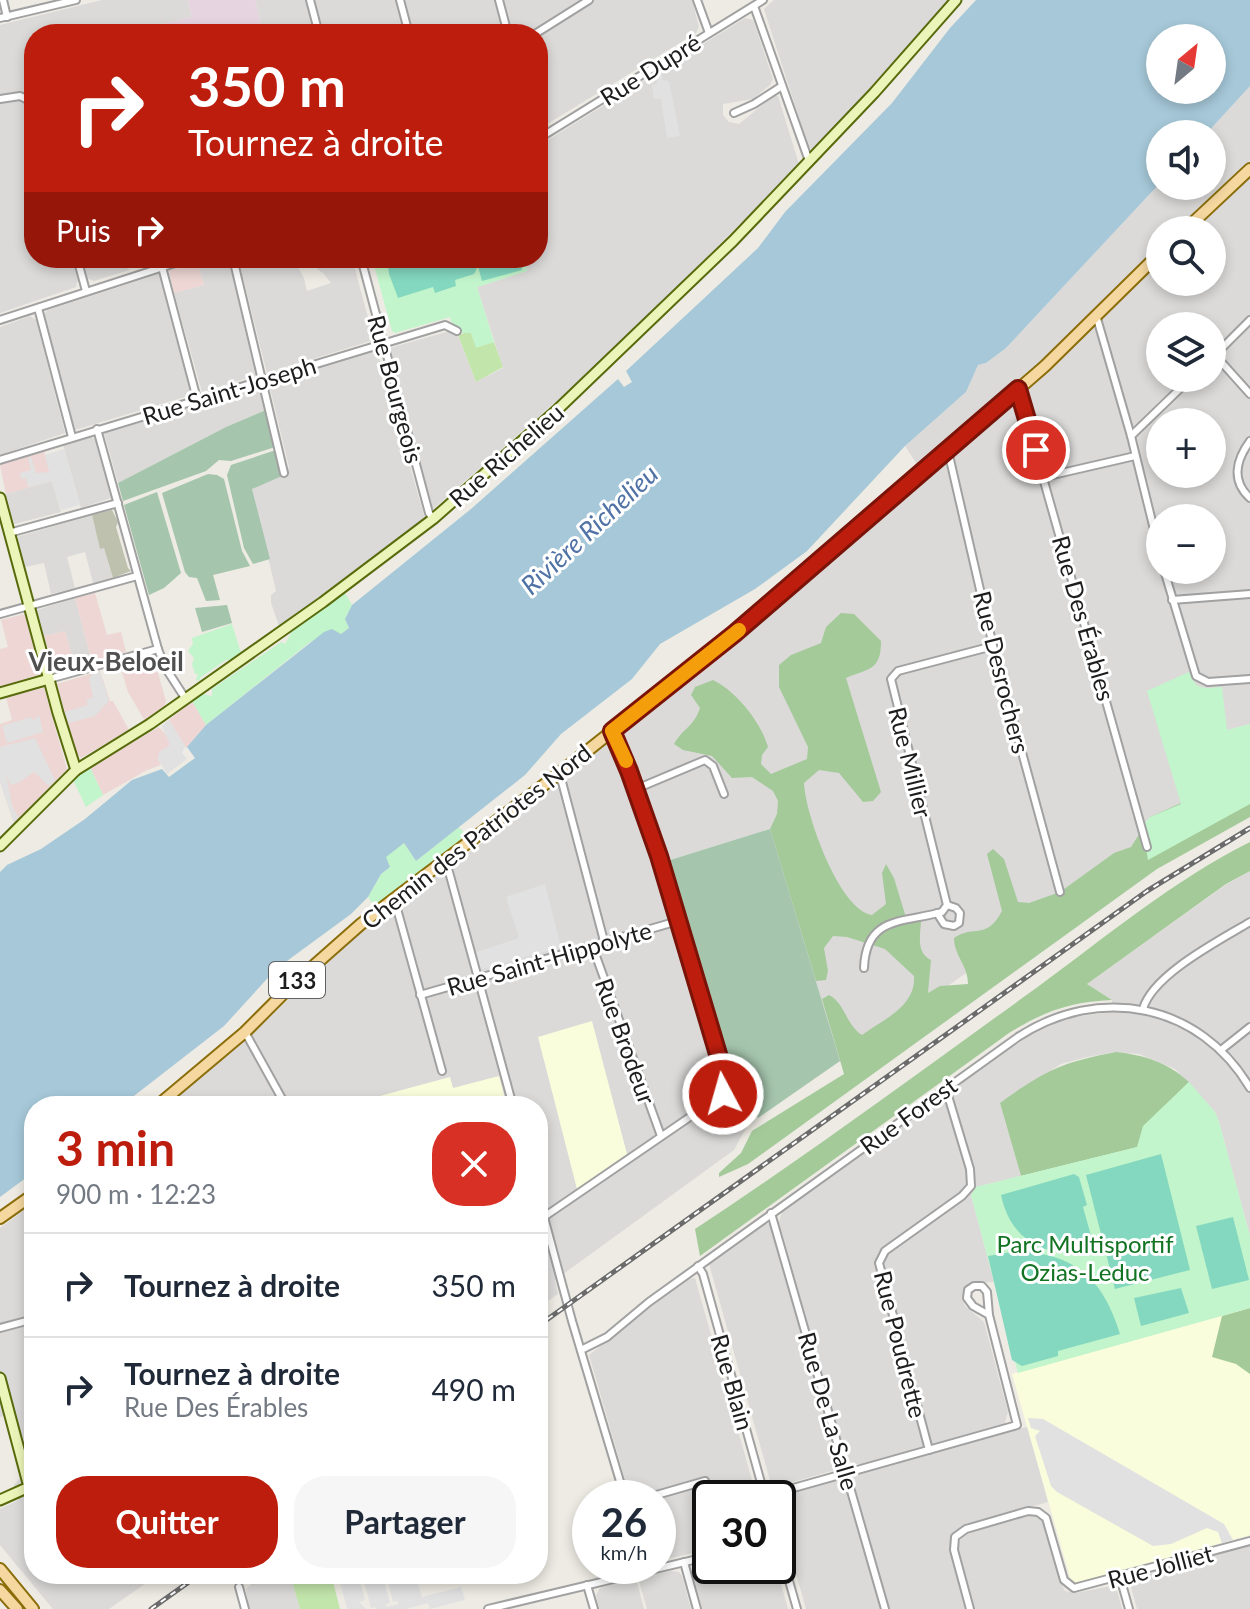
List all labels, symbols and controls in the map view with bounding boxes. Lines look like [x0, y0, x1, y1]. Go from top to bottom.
north arrow [1146, 24, 1226, 104]
map controls [1146, 24, 1226, 584]
street label: Rue Dupré [595, 27, 705, 111]
text: 350 m [188, 52, 346, 119]
icon: right [56, 56, 160, 160]
text: Tournez à droite [188, 120, 444, 164]
button: sound [1146, 120, 1226, 200]
icon: right [127, 208, 171, 252]
text: Puis [56, 212, 111, 248]
button: search [1146, 216, 1226, 296]
street label: Rue Bourgeois [362, 312, 430, 466]
button: layers [1146, 312, 1226, 392]
street label: Rue Saint-Joseph [139, 350, 319, 430]
street label: Rue Richelieu [443, 397, 569, 513]
button: + [1146, 408, 1226, 488]
pin [1002, 416, 1070, 484]
icon: arrive [1014, 428, 1058, 472]
water label: Rivière Richelieu [514, 457, 664, 601]
button: − [1146, 504, 1226, 584]
street label: Rue Des Érables [1047, 532, 1121, 704]
street label: Rue Desrochers [968, 588, 1036, 756]
district label: Vieux-Beloeil [27, 645, 184, 677]
street label: Rue Millier [883, 704, 939, 821]
street label: Chemin des Patriotes Nord [356, 737, 596, 935]
street label: Rue Saint-Hippolyte [443, 915, 655, 1001]
road number: 133 [269, 962, 325, 998]
street label: Rue Brodeur [590, 974, 662, 1108]
position arrow [681, 1052, 765, 1136]
street label: Rue Forest [854, 1070, 962, 1160]
text: 3 min [56, 1119, 175, 1176]
button: close [432, 1122, 516, 1206]
text: 900 m · 12:23 [56, 1178, 216, 1210]
park label: Parc Multisportif Ozias-Leduc [996, 1229, 1174, 1286]
icon: right [56, 1263, 100, 1307]
text: Tournez à droite [124, 1267, 340, 1303]
text: 350 m [431, 1267, 516, 1303]
street label: Rue Poudrette [869, 1267, 933, 1421]
street label: Rue De La Salle [793, 1329, 865, 1493]
street label: Rue Blain [705, 1331, 761, 1433]
text: Tournez à droite [124, 1355, 340, 1391]
icon: right [56, 1367, 100, 1411]
text: 490 m [431, 1371, 516, 1407]
text: Rue Des Érables [124, 1391, 308, 1423]
button: Quitter [56, 1476, 278, 1568]
button: Partager [294, 1476, 516, 1568]
speed limit sign: 30 [692, 1480, 796, 1584]
text: 26 [601, 1498, 647, 1546]
street label: Rue Jolliet [1104, 1538, 1216, 1594]
text: km/h [601, 1540, 647, 1564]

